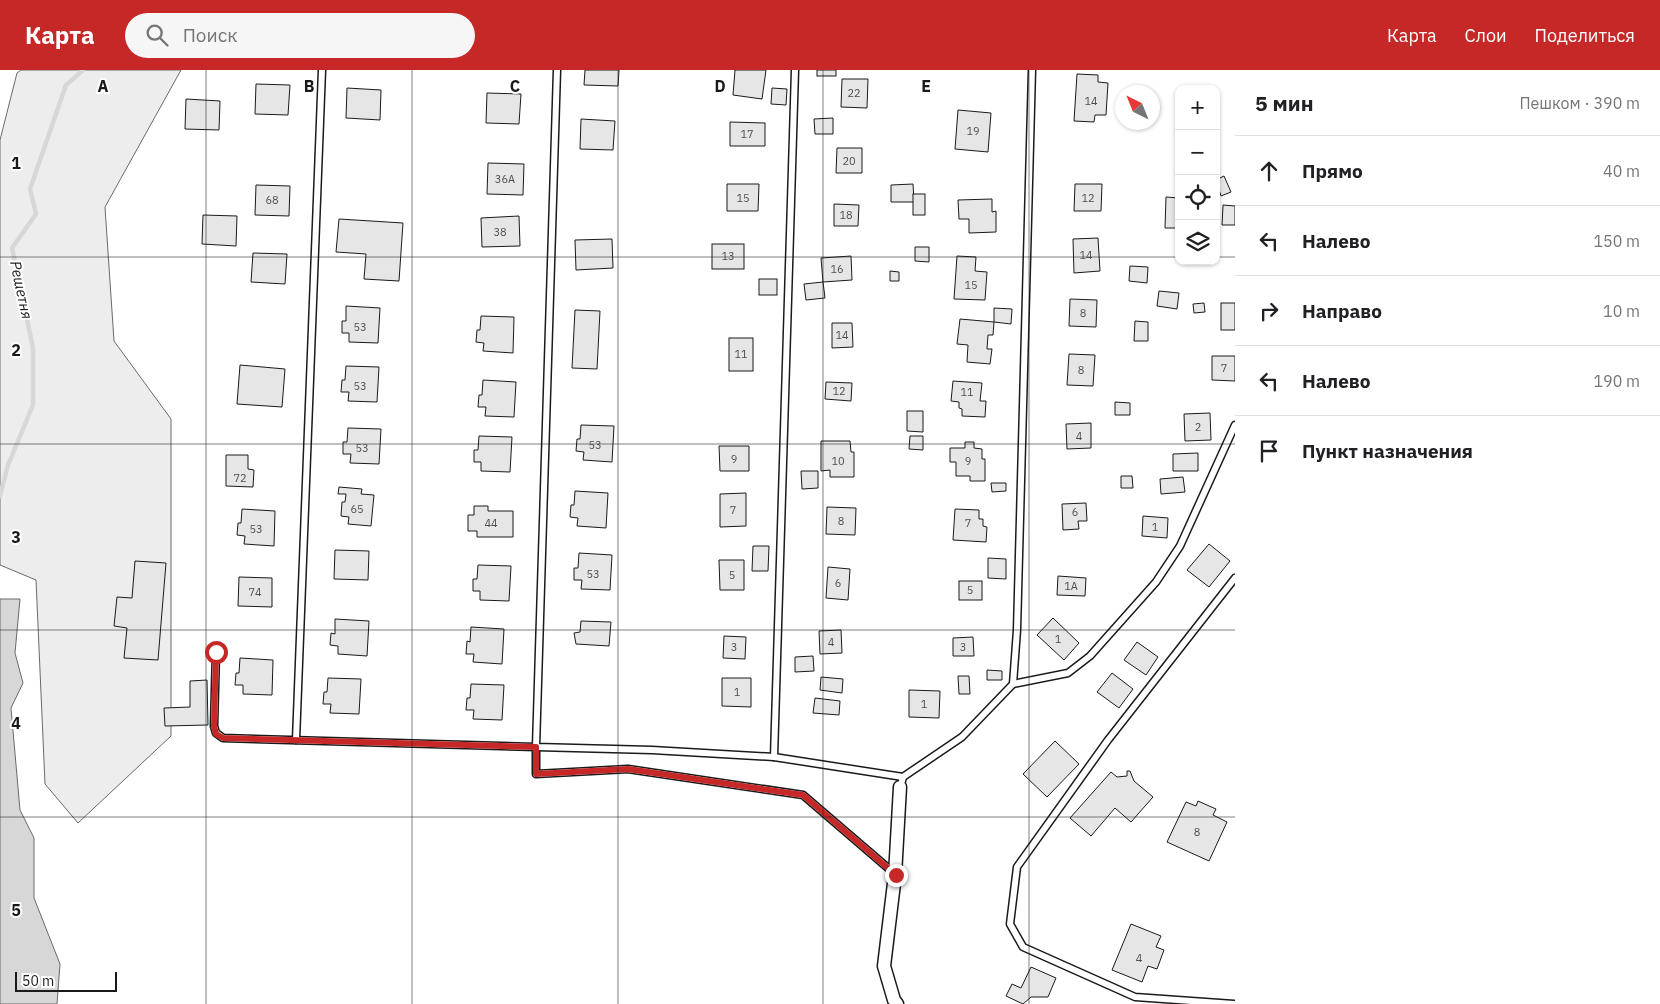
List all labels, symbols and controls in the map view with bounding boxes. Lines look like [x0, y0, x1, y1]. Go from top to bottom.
search box [125, 13, 475, 58]
text: Карта [25, 19, 95, 51]
icon: search [143, 21, 171, 49]
text: Поиск [183, 23, 238, 47]
text: Карта [1387, 24, 1437, 47]
text: Слои [1465, 24, 1507, 47]
text: Поделиться [1535, 24, 1635, 47]
text: A [98, 76, 109, 96]
text: B [304, 76, 315, 96]
text: C [510, 76, 520, 96]
text: D [714, 76, 726, 96]
text: E [921, 76, 931, 96]
north arrow [1115, 85, 1160, 130]
map controls [1175, 85, 1220, 265]
button: + [1175, 85, 1220, 130]
house number: 22 [847, 86, 861, 100]
text: 5 мин [1255, 89, 1314, 117]
text: Пешком · 390 m [1519, 93, 1640, 113]
house number: 14 [1084, 94, 1098, 108]
house number: 19 [966, 124, 980, 138]
house number: 17 [740, 127, 754, 141]
button: − [1175, 130, 1220, 175]
text: 1 [11, 153, 21, 173]
house number: 20 [842, 154, 856, 168]
icon: ahead [1255, 157, 1283, 185]
text: Прямо [1302, 159, 1363, 183]
text: 40 m [1603, 161, 1640, 181]
house number: 36А [495, 172, 515, 186]
button: locate [1175, 175, 1220, 220]
house number: 15 [736, 191, 750, 205]
house number: 12 [1081, 191, 1095, 205]
house number: 68 [265, 193, 279, 207]
house number: 18 [839, 208, 853, 222]
button: layers [1175, 220, 1220, 265]
house number: 38 [493, 225, 507, 239]
icon: left [1255, 227, 1283, 255]
text: Налево [1302, 229, 1371, 253]
text: 150 m [1593, 231, 1640, 251]
house number: 14 [1079, 248, 1093, 262]
house number: 13 [721, 249, 735, 263]
water label: Решетня [6, 259, 37, 321]
house number: 16 [830, 262, 844, 276]
house number: 15 [964, 278, 978, 292]
icon: right [1255, 297, 1283, 325]
text: Направо [1302, 299, 1382, 323]
text: 10 m [1603, 301, 1640, 321]
house number: 8 [1080, 306, 1086, 320]
house number: 53 [353, 320, 367, 334]
house number: 14 [835, 328, 849, 342]
text: 2 [11, 340, 21, 360]
house number: 11 [734, 347, 748, 361]
house number: 7 [1221, 361, 1227, 375]
house number: 8 [1078, 363, 1084, 377]
icon: left [1255, 367, 1283, 395]
text: Налево [1302, 369, 1371, 393]
text: 190 m [1593, 371, 1640, 391]
house number: 53 [353, 379, 367, 393]
house number: 12 [832, 384, 846, 398]
house number: 11 [960, 385, 974, 399]
house number: 2 [1195, 420, 1201, 434]
house number: 4 [1076, 429, 1083, 443]
icon: arrive [1255, 437, 1283, 465]
house number: 53 [588, 438, 602, 452]
text: Пункт назначения [1302, 439, 1473, 463]
house number: 53 [355, 441, 369, 455]
house number: 9 [731, 452, 737, 466]
house number: 10 [831, 454, 845, 468]
house number: 9 [965, 454, 971, 468]
house number: 72 [233, 471, 247, 485]
house number: 65 [350, 502, 364, 516]
house number: 7 [730, 503, 736, 517]
house number: 6 [1072, 505, 1078, 519]
house number: 8 [838, 514, 844, 528]
house number: 44 [484, 516, 498, 530]
house number: 7 [965, 516, 971, 530]
house number: 1 [1152, 520, 1159, 534]
house number: 53 [249, 522, 263, 536]
text: 3 [11, 527, 21, 547]
house number: 53 [586, 567, 600, 581]
house number: 5 [729, 568, 735, 582]
house number: 6 [835, 576, 841, 590]
house number: 1А [1064, 579, 1078, 593]
house number: 5 [967, 583, 973, 597]
house number: 74 [248, 585, 262, 599]
house number: 1 [1055, 632, 1062, 646]
house number: 4 [828, 635, 835, 649]
house number: 3 [731, 640, 737, 654]
house number: 3 [960, 640, 966, 654]
route start [205, 641, 228, 664]
house number: 1 [734, 685, 741, 699]
house number: 1 [921, 697, 928, 711]
text: 4 [11, 713, 21, 733]
house number: 8 [1194, 825, 1200, 839]
route end [885, 864, 908, 887]
text: 5 [11, 900, 21, 920]
house number: 4 [1136, 951, 1143, 965]
scale bar [15, 969, 118, 992]
text: 50 m [22, 972, 54, 990]

